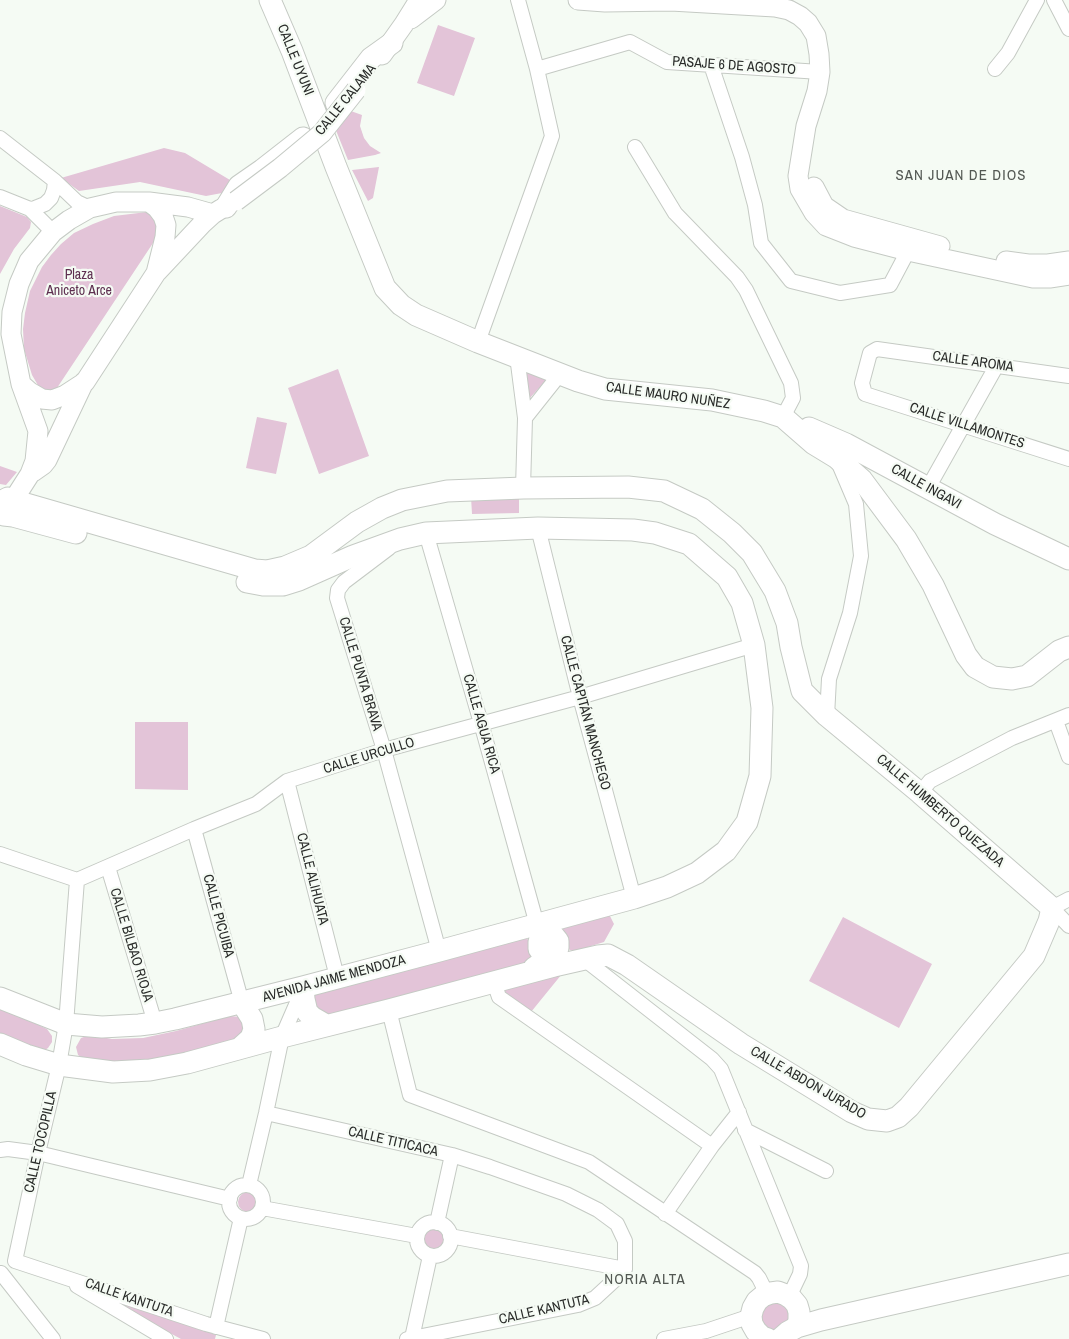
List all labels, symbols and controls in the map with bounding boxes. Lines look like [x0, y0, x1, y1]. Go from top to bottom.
street label: CALLE UYUNI [273, 22, 317, 98]
street label: PASAJE 6 DE AGOSTO [672, 53, 796, 79]
street label: CALLE CALAMA [312, 61, 380, 139]
district label: SAN JUAN DE DIOS [894, 167, 1028, 185]
park label: Plaza Aniceto Arce [46, 267, 112, 300]
street label: CALLE AROMA [931, 348, 1015, 376]
street label: CALLE MAURO NUÑEZ [605, 379, 731, 413]
street label: CALLE VILLAMONTES [907, 399, 1027, 453]
street label: CALLE INGAVI [888, 461, 964, 513]
street label: CALLE PUNTA BRAVA [335, 615, 385, 733]
street label: CALLE CAPITÁN MANCHEGO [556, 634, 614, 792]
street label: CALLE AGUA RICA [459, 672, 503, 776]
street label: CALLE URCULLO [321, 734, 417, 778]
street label: CALLE HUMBERTO QUEZADA [873, 751, 1007, 871]
street label: CALLE ALIHUATA [292, 831, 332, 927]
street label: CALLE PICUIBA [199, 873, 237, 959]
street label: CALLE BILBAO RIOJA [106, 886, 156, 1004]
street label: AVENIDA JAIME MENDOZA [261, 952, 407, 1006]
street label: CALLE ABDON JURADO [747, 1043, 869, 1123]
street label: CALLE TOCOPILLA [21, 1090, 61, 1194]
street label: CALLE TITICACA [346, 1123, 440, 1161]
district label: NORIA ALTA [603, 1271, 687, 1289]
street label: CALLE KANTUTA [83, 1275, 175, 1321]
street label: CALLE KANTUTA [497, 1291, 591, 1329]

